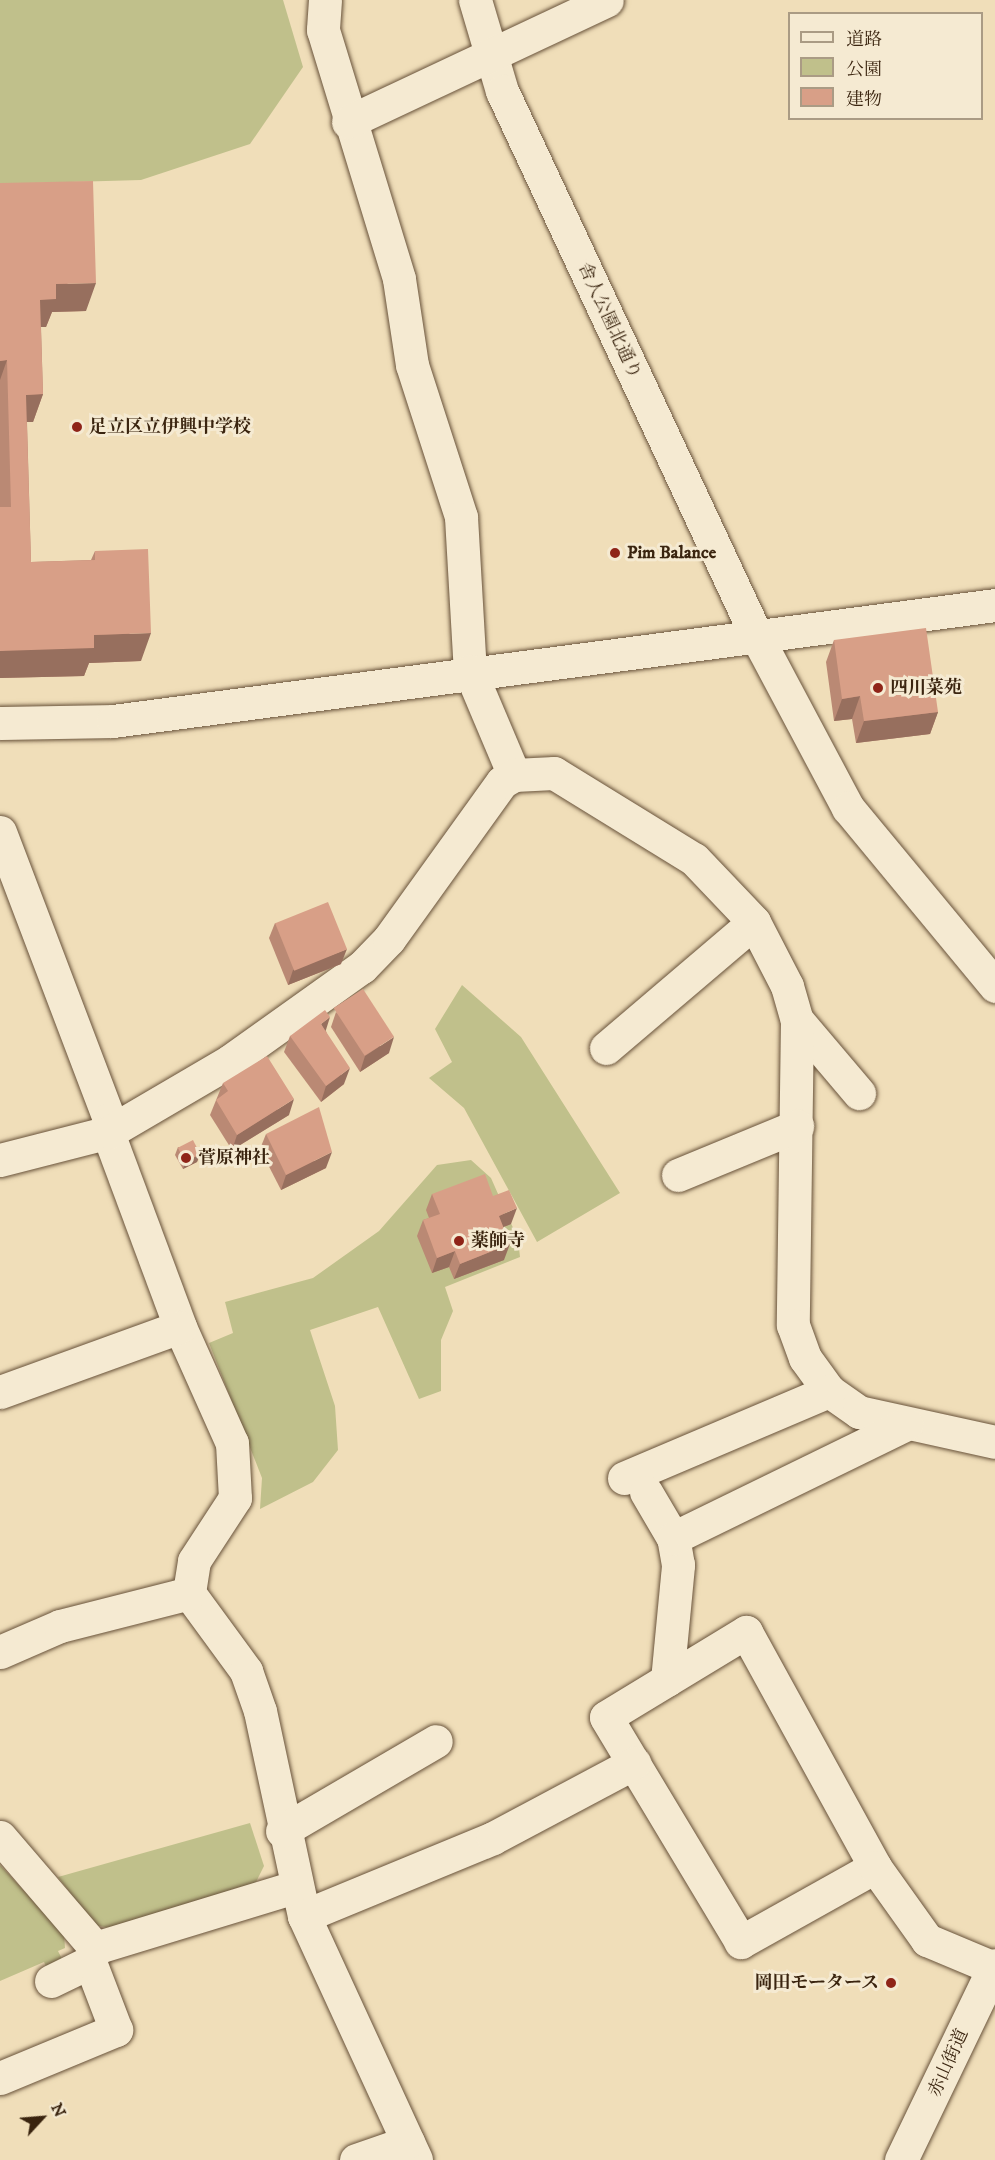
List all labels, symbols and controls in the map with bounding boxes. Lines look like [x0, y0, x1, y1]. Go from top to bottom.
legend [788, 12, 983, 120]
text: 道路 [846, 29, 882, 51]
text: 公園 [846, 59, 882, 81]
text: 建物 [846, 89, 882, 111]
street label: 舎人公園北通り [573, 259, 645, 383]
place label: 足立区立伊興中学校 [89, 416, 251, 438]
marker: 足立区立伊興中学校 [70, 420, 84, 434]
place label: Pim Balance [627, 542, 716, 564]
marker: Pim Balance [608, 546, 622, 560]
place label: 四川菜苑 [890, 677, 962, 699]
marker: 四川菜苑 [871, 681, 885, 695]
place label: 菅原神社 [198, 1147, 270, 1169]
marker: 菅原神社 [179, 1151, 193, 1165]
place label: 薬師寺 [471, 1230, 525, 1252]
marker: 薬師寺 [452, 1234, 466, 1248]
place label: 岡田モータース [754, 1972, 879, 1994]
marker: 岡田モータース [884, 1976, 898, 1990]
street label: 赤山街道 [924, 2026, 974, 2100]
north arrow [12, 2088, 72, 2148]
text: N [46, 2100, 70, 2120]

